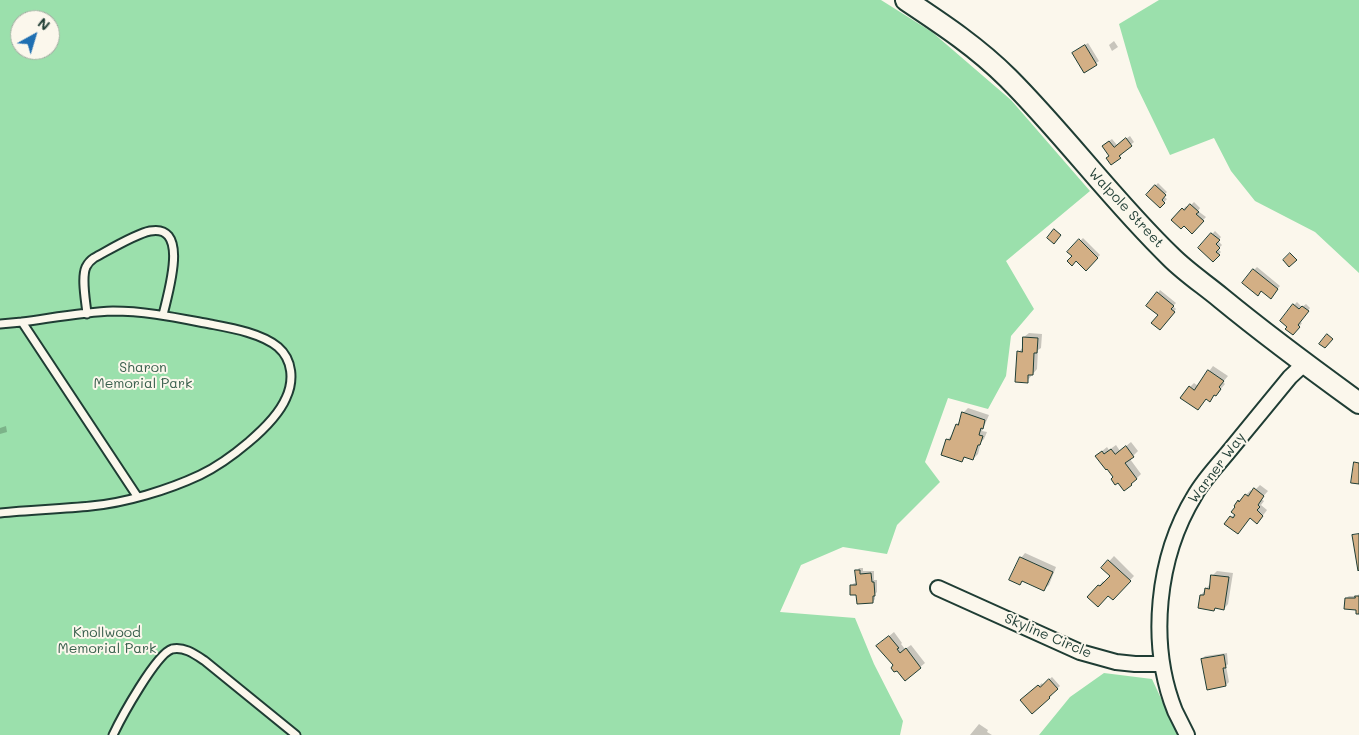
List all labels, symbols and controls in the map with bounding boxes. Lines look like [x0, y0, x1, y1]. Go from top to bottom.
north arrow [10, 10, 60, 60]
text: N [34, 13, 54, 34]
street label: Walpole Street [1085, 165, 1167, 251]
park label: Sharon Memorial Park [93, 360, 193, 392]
street label: Warner Way [1185, 429, 1249, 507]
street label: Skyline Circle [1002, 610, 1094, 662]
park label: Knollwood Memorial Park [57, 625, 157, 658]

